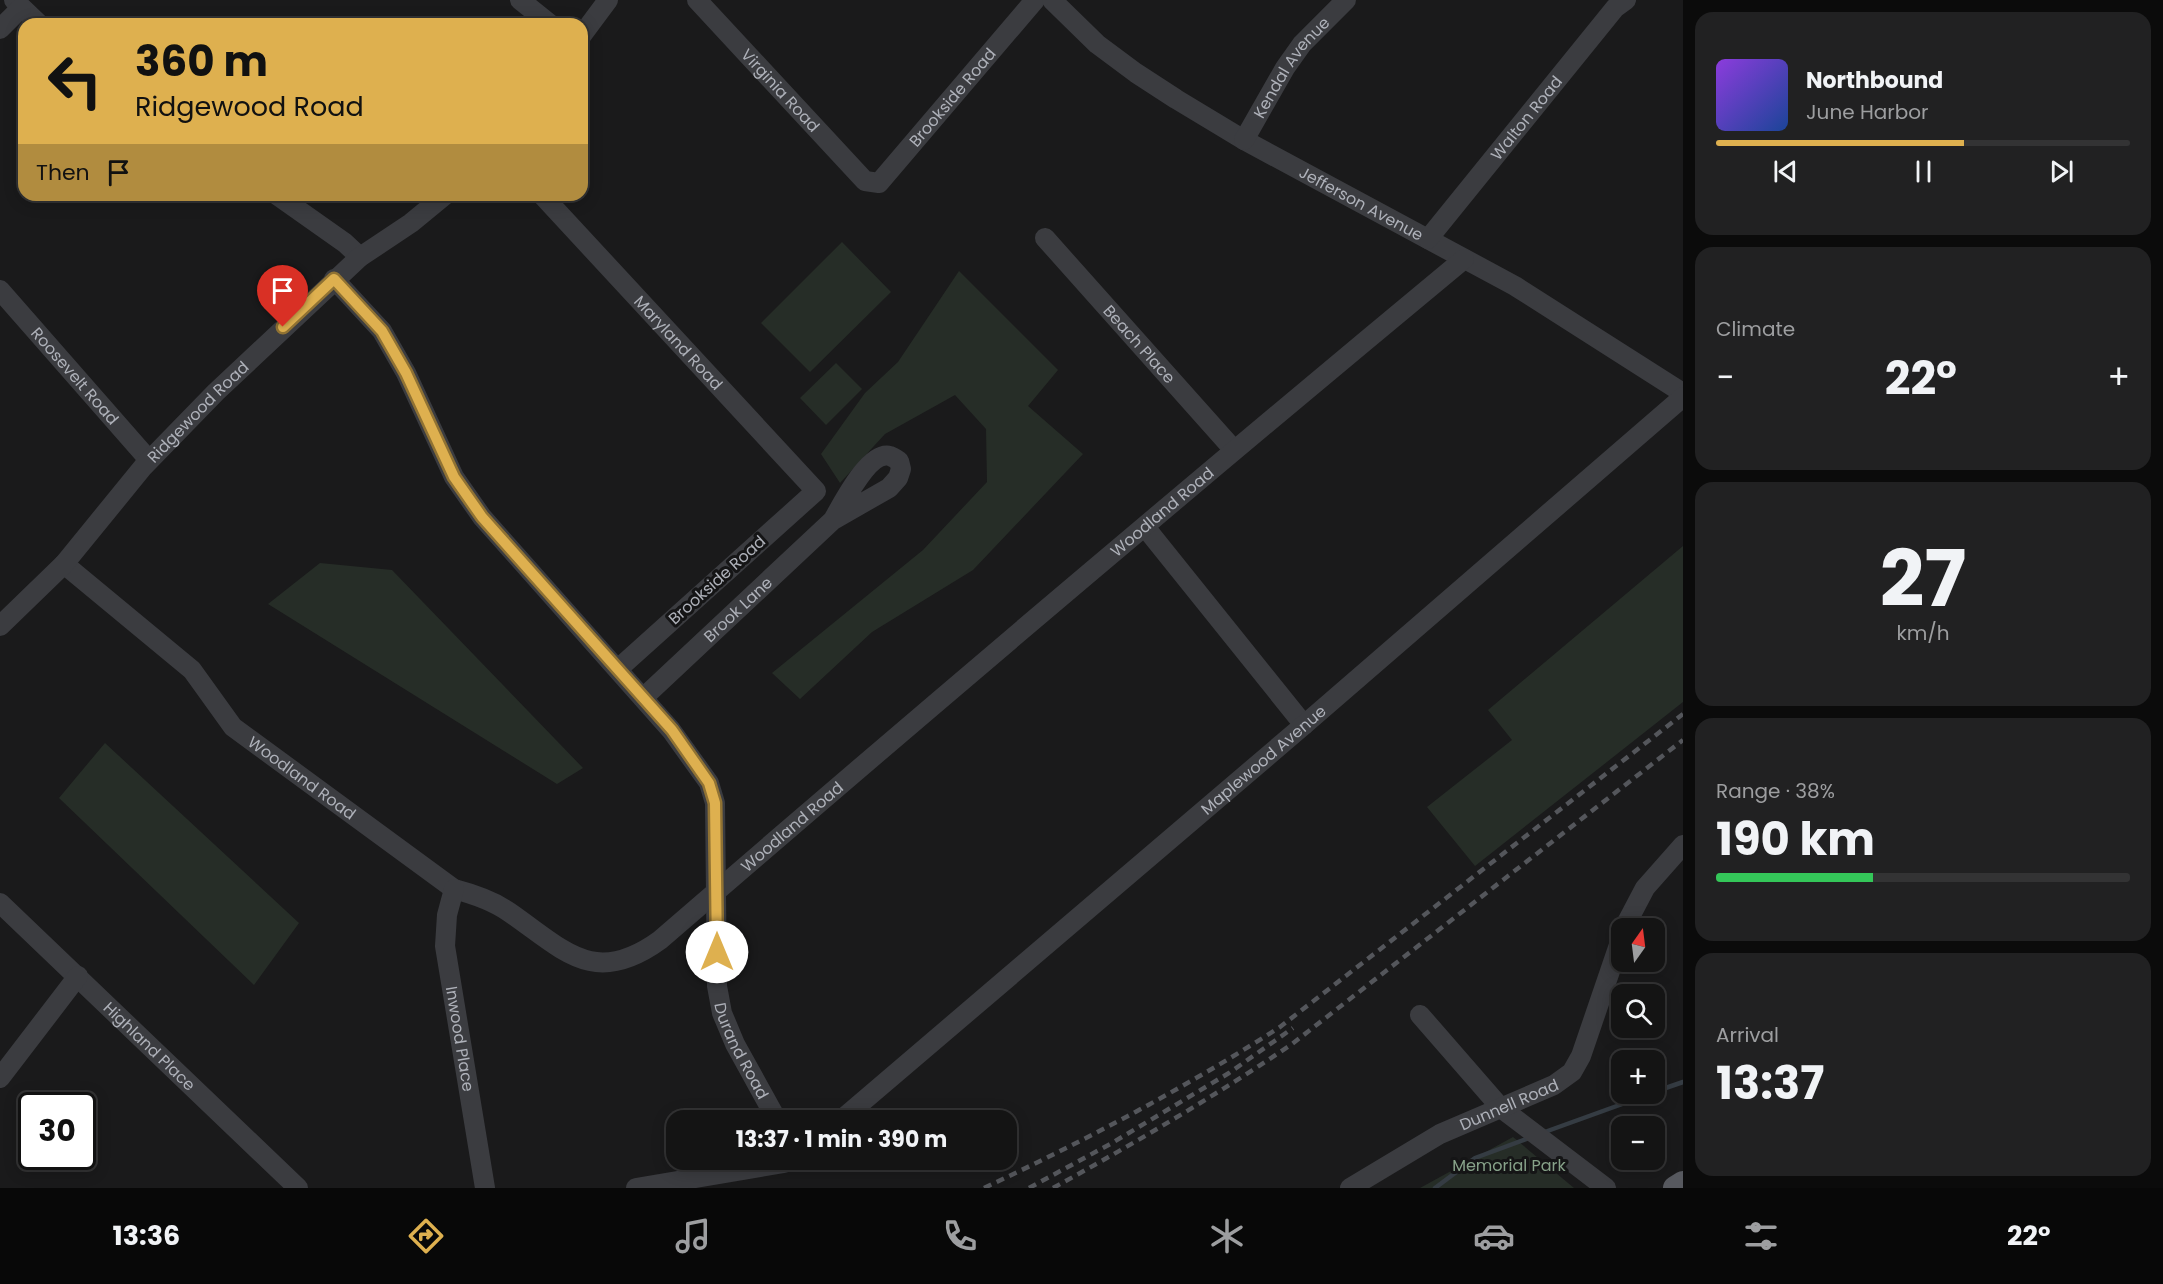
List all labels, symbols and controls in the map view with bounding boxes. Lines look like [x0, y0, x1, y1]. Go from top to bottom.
street label: Kendal Avenue [1247, 11, 1335, 122]
text: 360 m [135, 32, 268, 91]
icon: left [36, 42, 114, 120]
street label: Virginia Road [736, 43, 825, 137]
street label: Brookside Road [903, 43, 1001, 152]
text: Northbound [1806, 65, 1943, 96]
street label: Walton Road [1485, 71, 1567, 165]
text: Ridgewood Road [135, 88, 364, 125]
text: June Harbor [1806, 98, 1929, 126]
icon: previous [1769, 155, 1802, 188]
icon: pause [1907, 155, 1940, 188]
icon: next [2045, 155, 2078, 188]
icon: arrive [102, 156, 135, 189]
text: Then [36, 157, 90, 188]
street label: Jefferson Avenue [1295, 160, 1428, 246]
pin [257, 265, 308, 327]
icon: arrive [266, 274, 299, 307]
street label: Maryland Road [629, 290, 728, 395]
street label: Beach Place [1098, 300, 1181, 388]
text: Climate [1716, 315, 1795, 343]
street label: Roosevelt Road [26, 322, 124, 430]
text: 22° [1885, 347, 1957, 410]
text: − [1716, 354, 1734, 401]
text: + [2107, 354, 2130, 401]
street label: Ridgewood Road [142, 356, 254, 468]
street label: Woodland Road [1105, 461, 1219, 562]
text: 27 [1880, 524, 1966, 633]
street label: Brookside Road [663, 530, 771, 630]
street label: Brook Lane [698, 571, 777, 647]
text: km/h [1896, 619, 1950, 647]
street label: Maplewood Avenue [1196, 700, 1331, 820]
street label: Woodland Road [243, 730, 361, 825]
street label: Woodland Road [735, 776, 848, 877]
text: Range · 38% [1716, 777, 1835, 805]
text: 190 km [1716, 808, 1875, 871]
north arrow [1611, 918, 1665, 972]
map controls [1611, 918, 1665, 1170]
position arrow [685, 920, 749, 984]
street label: Inwood Place [440, 984, 480, 1093]
button: search [1611, 984, 1665, 1038]
street label: Highland Place [98, 996, 201, 1096]
street label: Durand Road [709, 1001, 775, 1103]
text: Arrival [1716, 1021, 1779, 1049]
button: + [1611, 1050, 1665, 1104]
text: 13:37 [1716, 1052, 1824, 1115]
street label: Dunnell Road [1456, 1073, 1562, 1136]
speed limit sign: 30 [18, 1092, 96, 1170]
button: − [1611, 1116, 1665, 1170]
text: 13:37 · 1 min · 390 m [736, 1124, 947, 1155]
park label: Memorial Park [1452, 1154, 1567, 1177]
icon: directions [405, 1215, 447, 1257]
icon: music [672, 1215, 714, 1257]
icon: phone [939, 1215, 981, 1257]
icon: climate [1206, 1215, 1248, 1257]
icon: car [1473, 1215, 1515, 1257]
icon: filters [1740, 1215, 1782, 1257]
text: 13:36 [112, 1217, 180, 1254]
text: 22° [2007, 1217, 2050, 1254]

